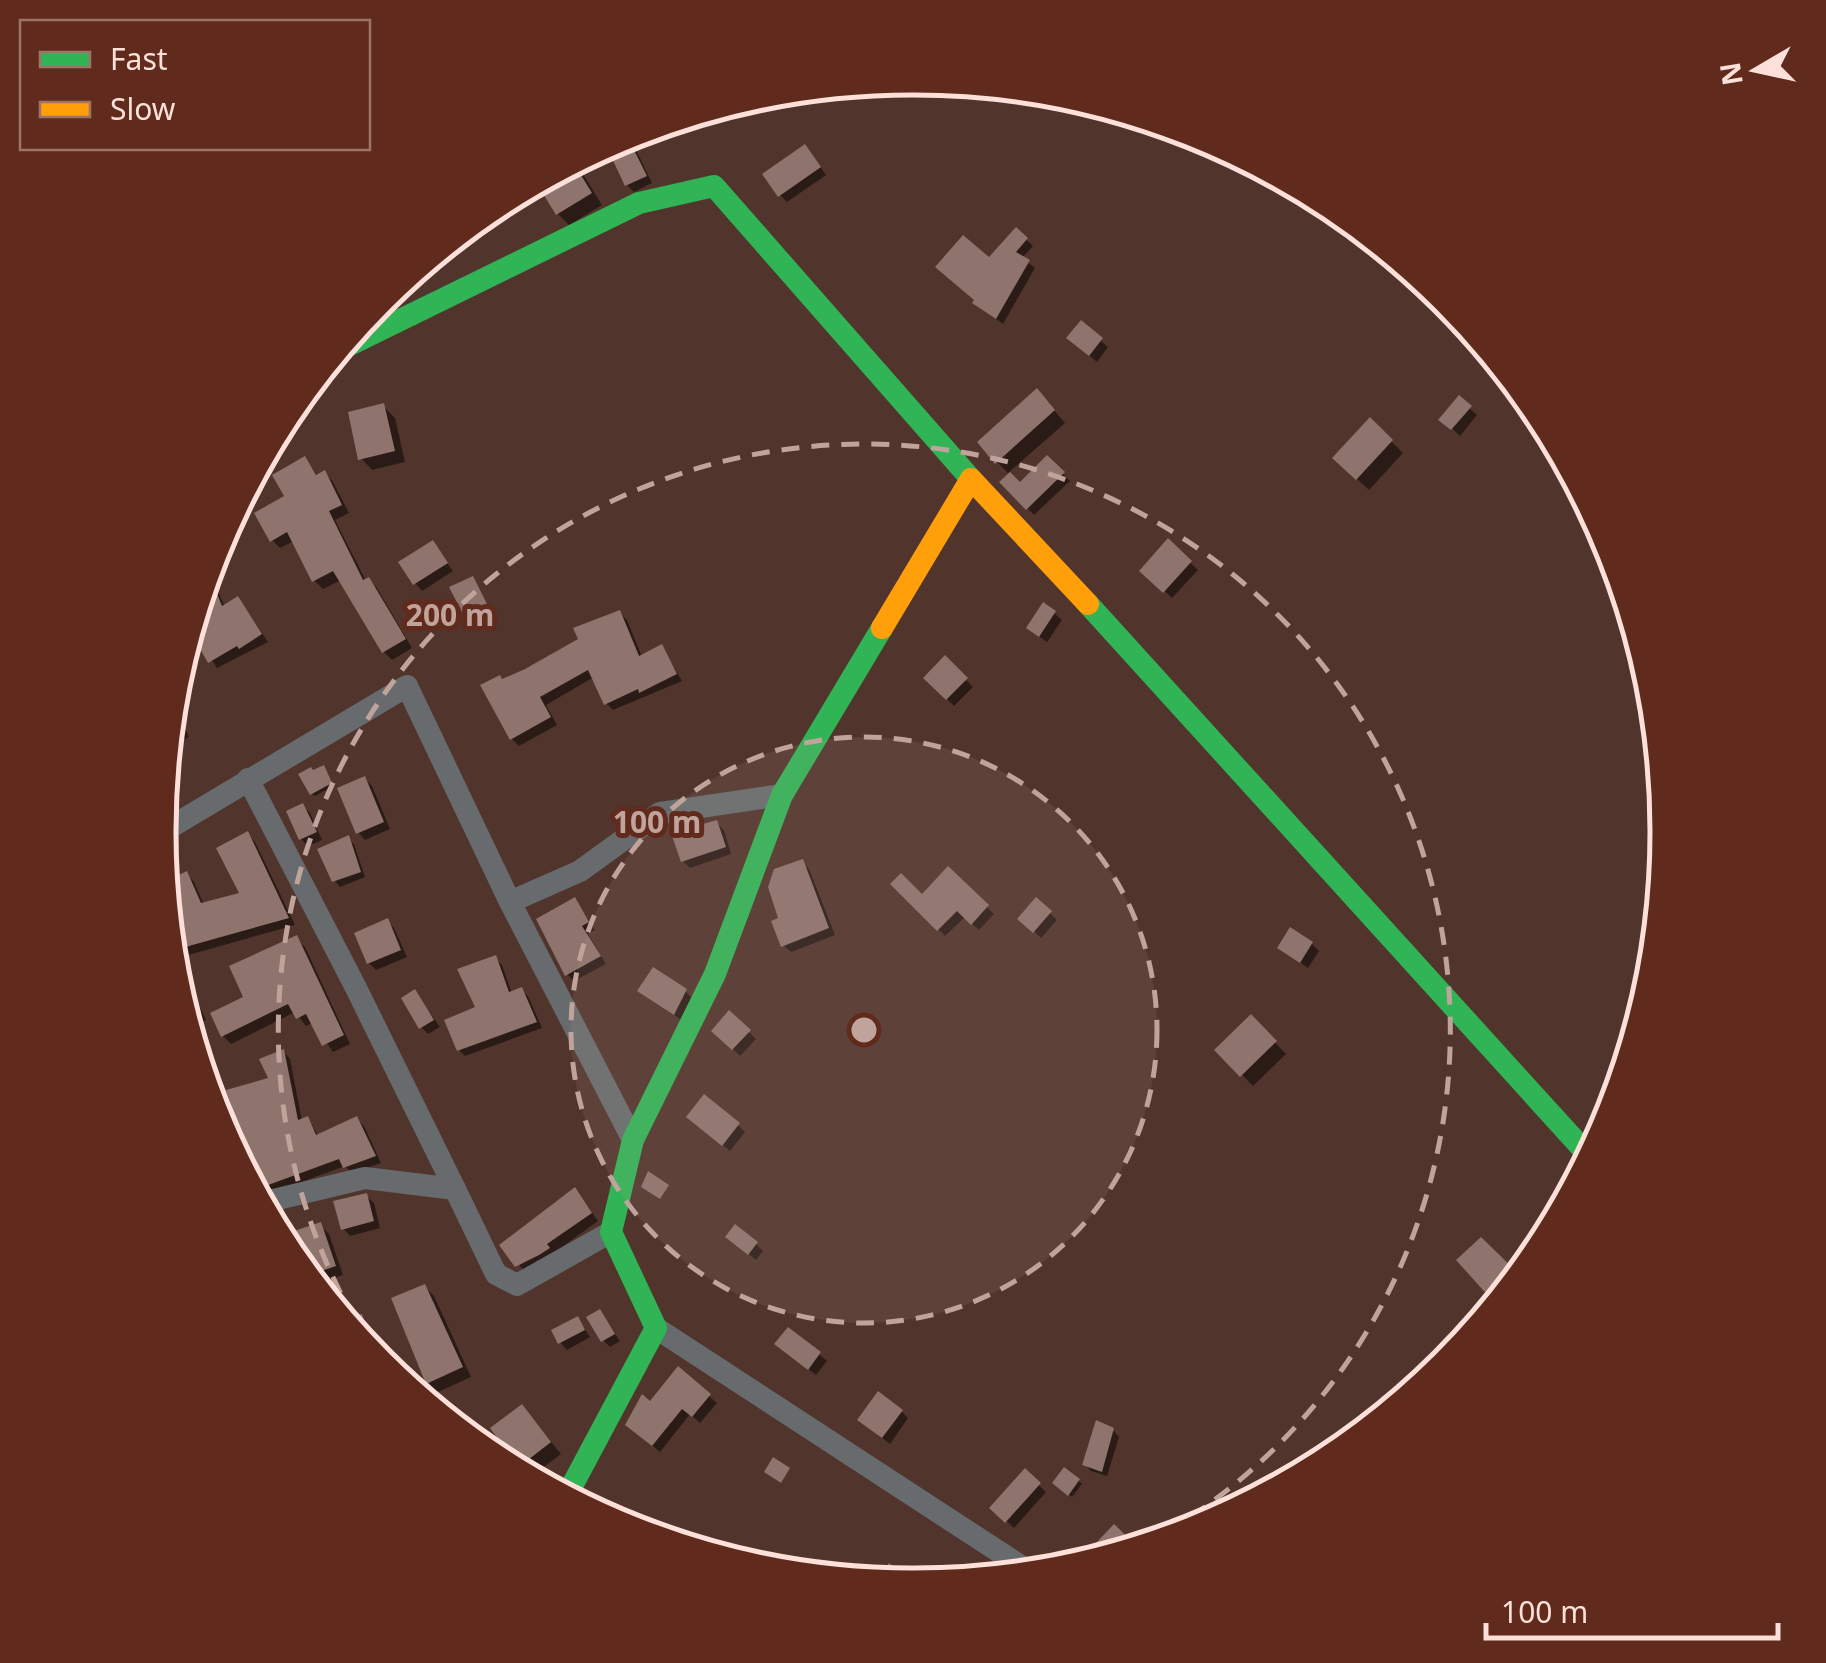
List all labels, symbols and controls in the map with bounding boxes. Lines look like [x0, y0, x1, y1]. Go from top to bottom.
legend [20, 20, 370, 150]
north arrow [1706, 20, 1806, 120]
text: Fast [110, 38, 168, 79]
text: N [1710, 60, 1751, 88]
text: Slow [110, 88, 176, 129]
text: 200 m [406, 594, 494, 635]
text: 100 m [613, 801, 701, 842]
centre of rings [846, 1012, 882, 1048]
scale bar [1486, 1578, 1778, 1640]
text: 100 m [1501, 1591, 1588, 1632]

